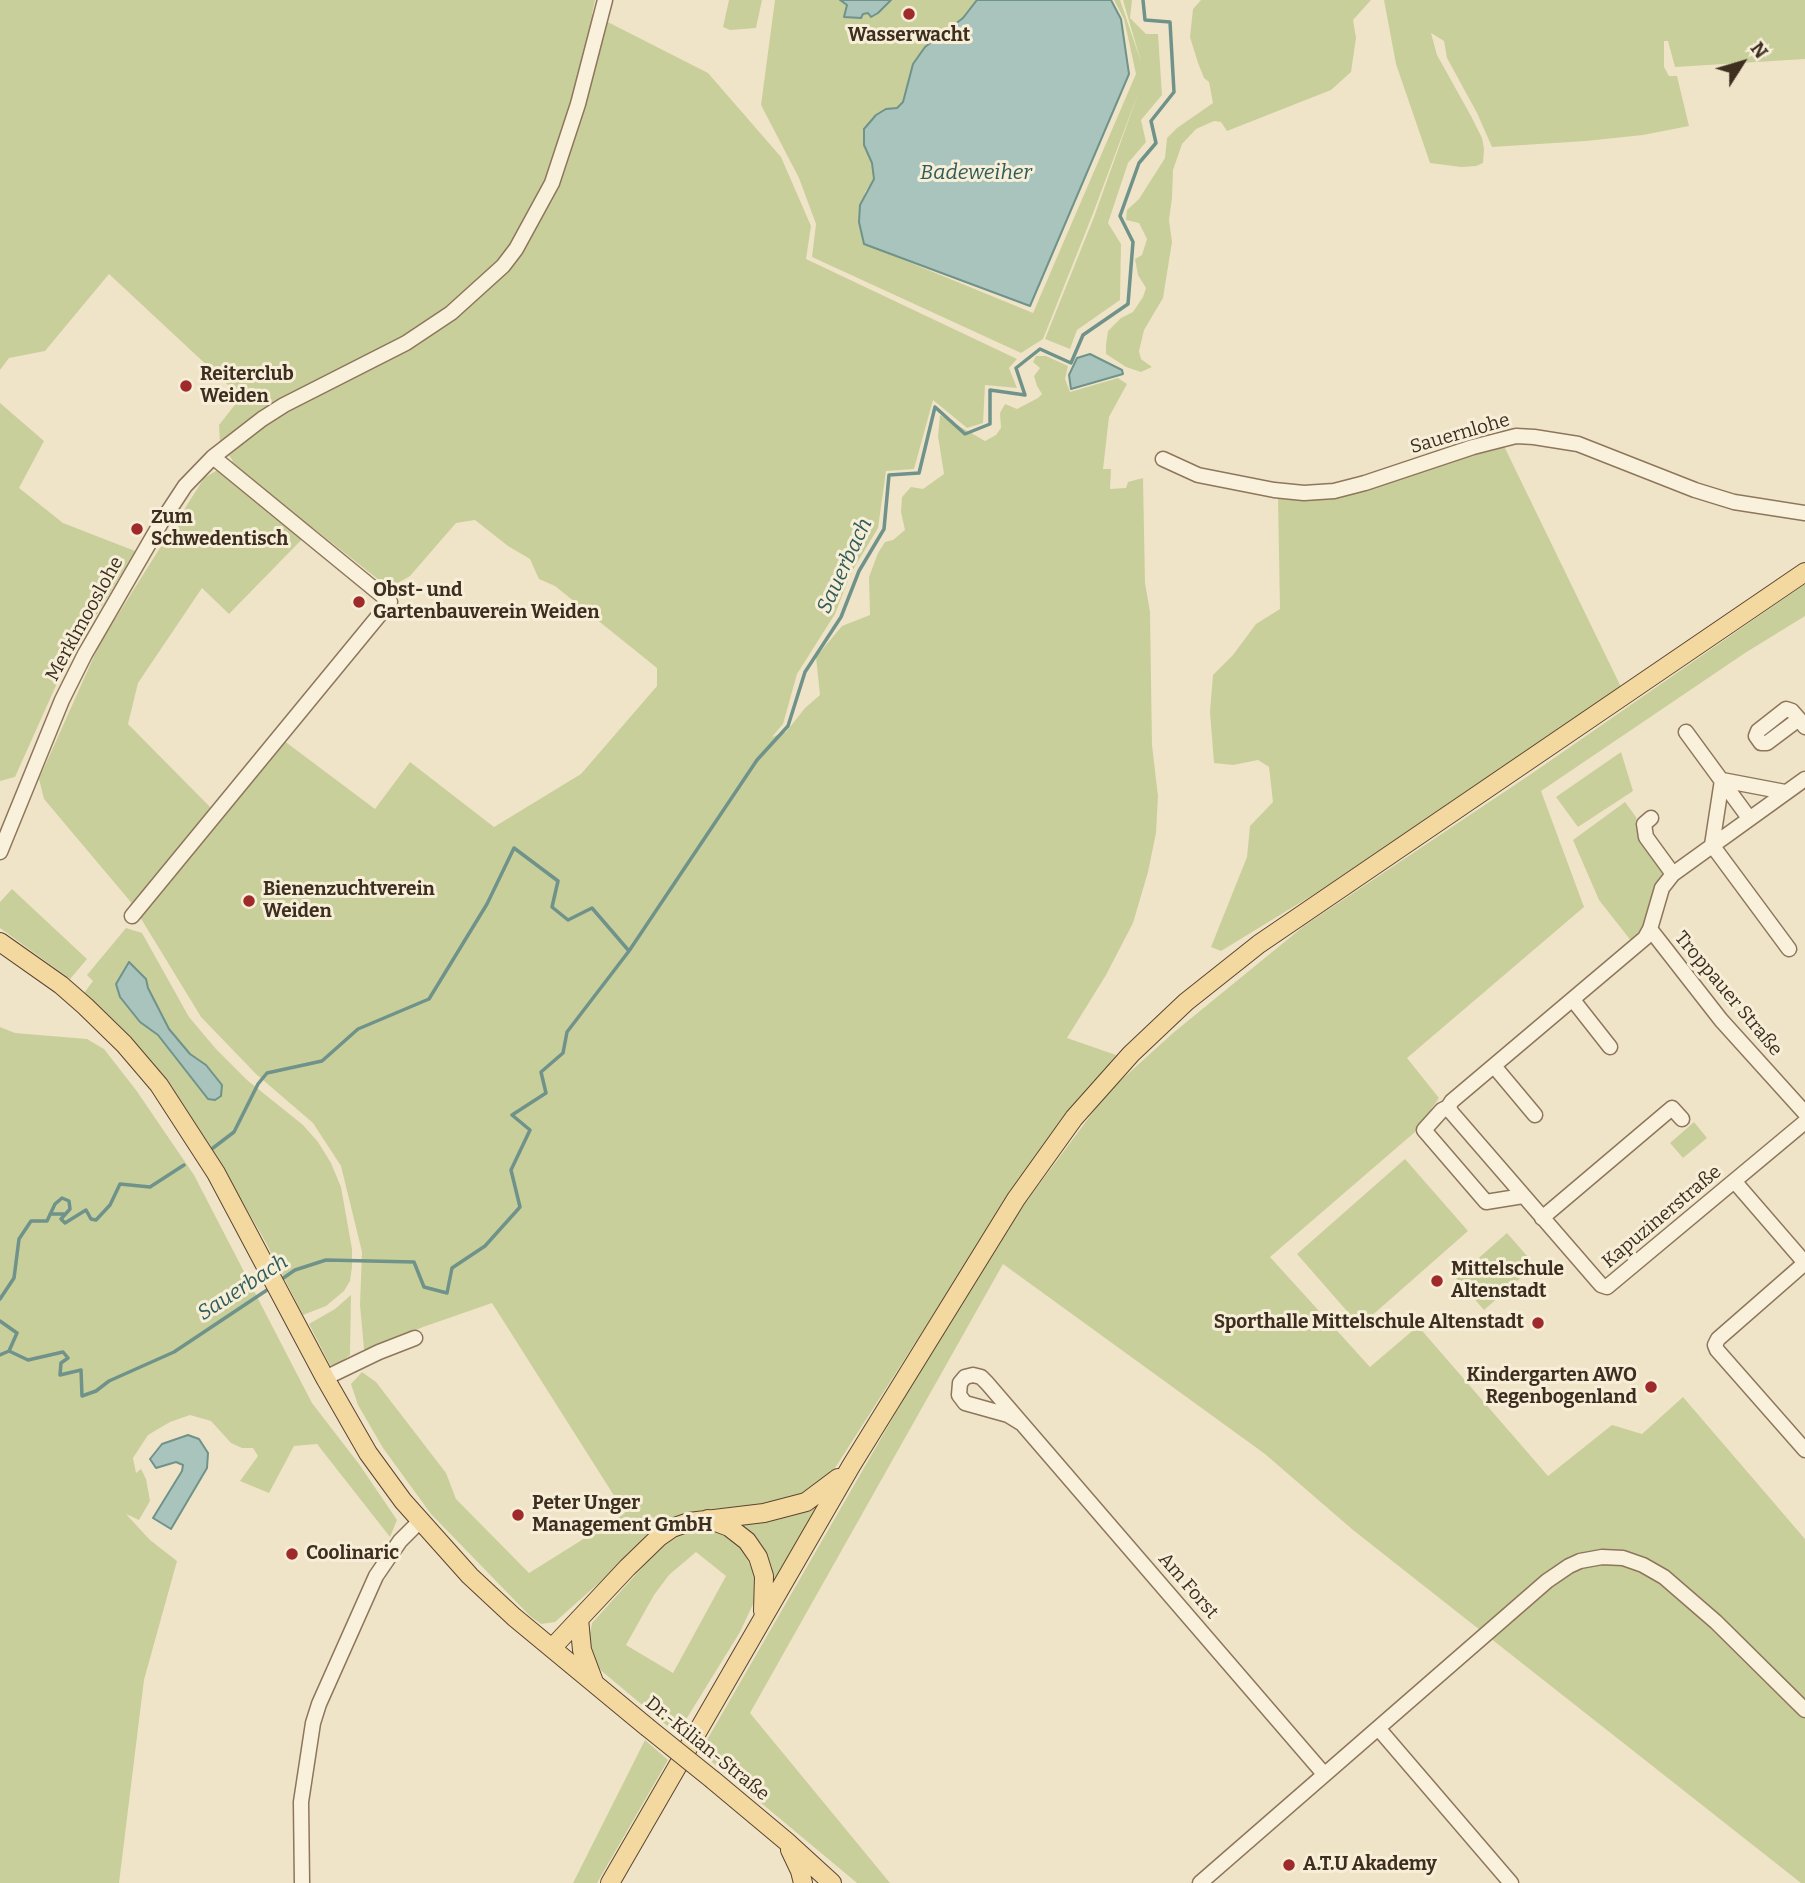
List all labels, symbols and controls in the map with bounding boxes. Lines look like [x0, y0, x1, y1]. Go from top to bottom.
marker: Wasserwacht [901, 6, 917, 22]
place label: Wasserwacht [848, 25, 970, 47]
north arrow [1707, 28, 1777, 98]
text: N [1746, 37, 1773, 63]
water label: Badeweiher [920, 160, 1032, 186]
place label: Reiterclub Weiden [200, 364, 294, 408]
marker: Reiterclub Weiden [178, 378, 194, 394]
street label: Sauernlohe [1408, 409, 1512, 459]
place label: Zum Schwedentisch [151, 507, 288, 551]
water label: Sauerbach [812, 514, 878, 618]
marker: Zum Schwedentisch [129, 521, 145, 537]
street label: Merklmooslohe [41, 553, 129, 685]
place label: Obst- und Gartenbauverein Weiden [373, 580, 599, 624]
marker: Obst- und Gartenbauverein Weiden [351, 594, 367, 610]
place label: Bienenzuchtverein Weiden [263, 879, 435, 923]
marker: Bienenzuchtverein Weiden [241, 893, 257, 909]
street label: Troppauer Straße [1669, 927, 1787, 1061]
street label: Kapuzinerstraße [1598, 1161, 1726, 1273]
water label: Sauerbach [193, 1250, 293, 1326]
place label: Mittelschule Altenstadt [1451, 1259, 1564, 1303]
marker: Mittelschule Altenstadt [1429, 1273, 1445, 1289]
place label: Sporthalle Mittelschule Altenstadt [1214, 1312, 1524, 1334]
marker: Sporthalle Mittelschule Altenstadt [1530, 1315, 1546, 1331]
place label: Kindergarten AWO Regenbogenland [1467, 1365, 1637, 1409]
marker: Kindergarten AWO Regenbogenland [1643, 1379, 1659, 1395]
place label: Peter Unger Management GmbH [532, 1493, 712, 1537]
marker: Peter Unger Management GmbH [510, 1507, 526, 1523]
place label: Coolinaric [306, 1543, 399, 1565]
marker: Coolinaric [284, 1546, 300, 1562]
street label: Am Forst [1153, 1548, 1223, 1624]
street label: Dr.-Kilian-Straße [640, 1692, 774, 1806]
place label: A.T.U Akademy [1303, 1854, 1437, 1876]
marker: A.T.U Akademy [1281, 1857, 1297, 1873]

